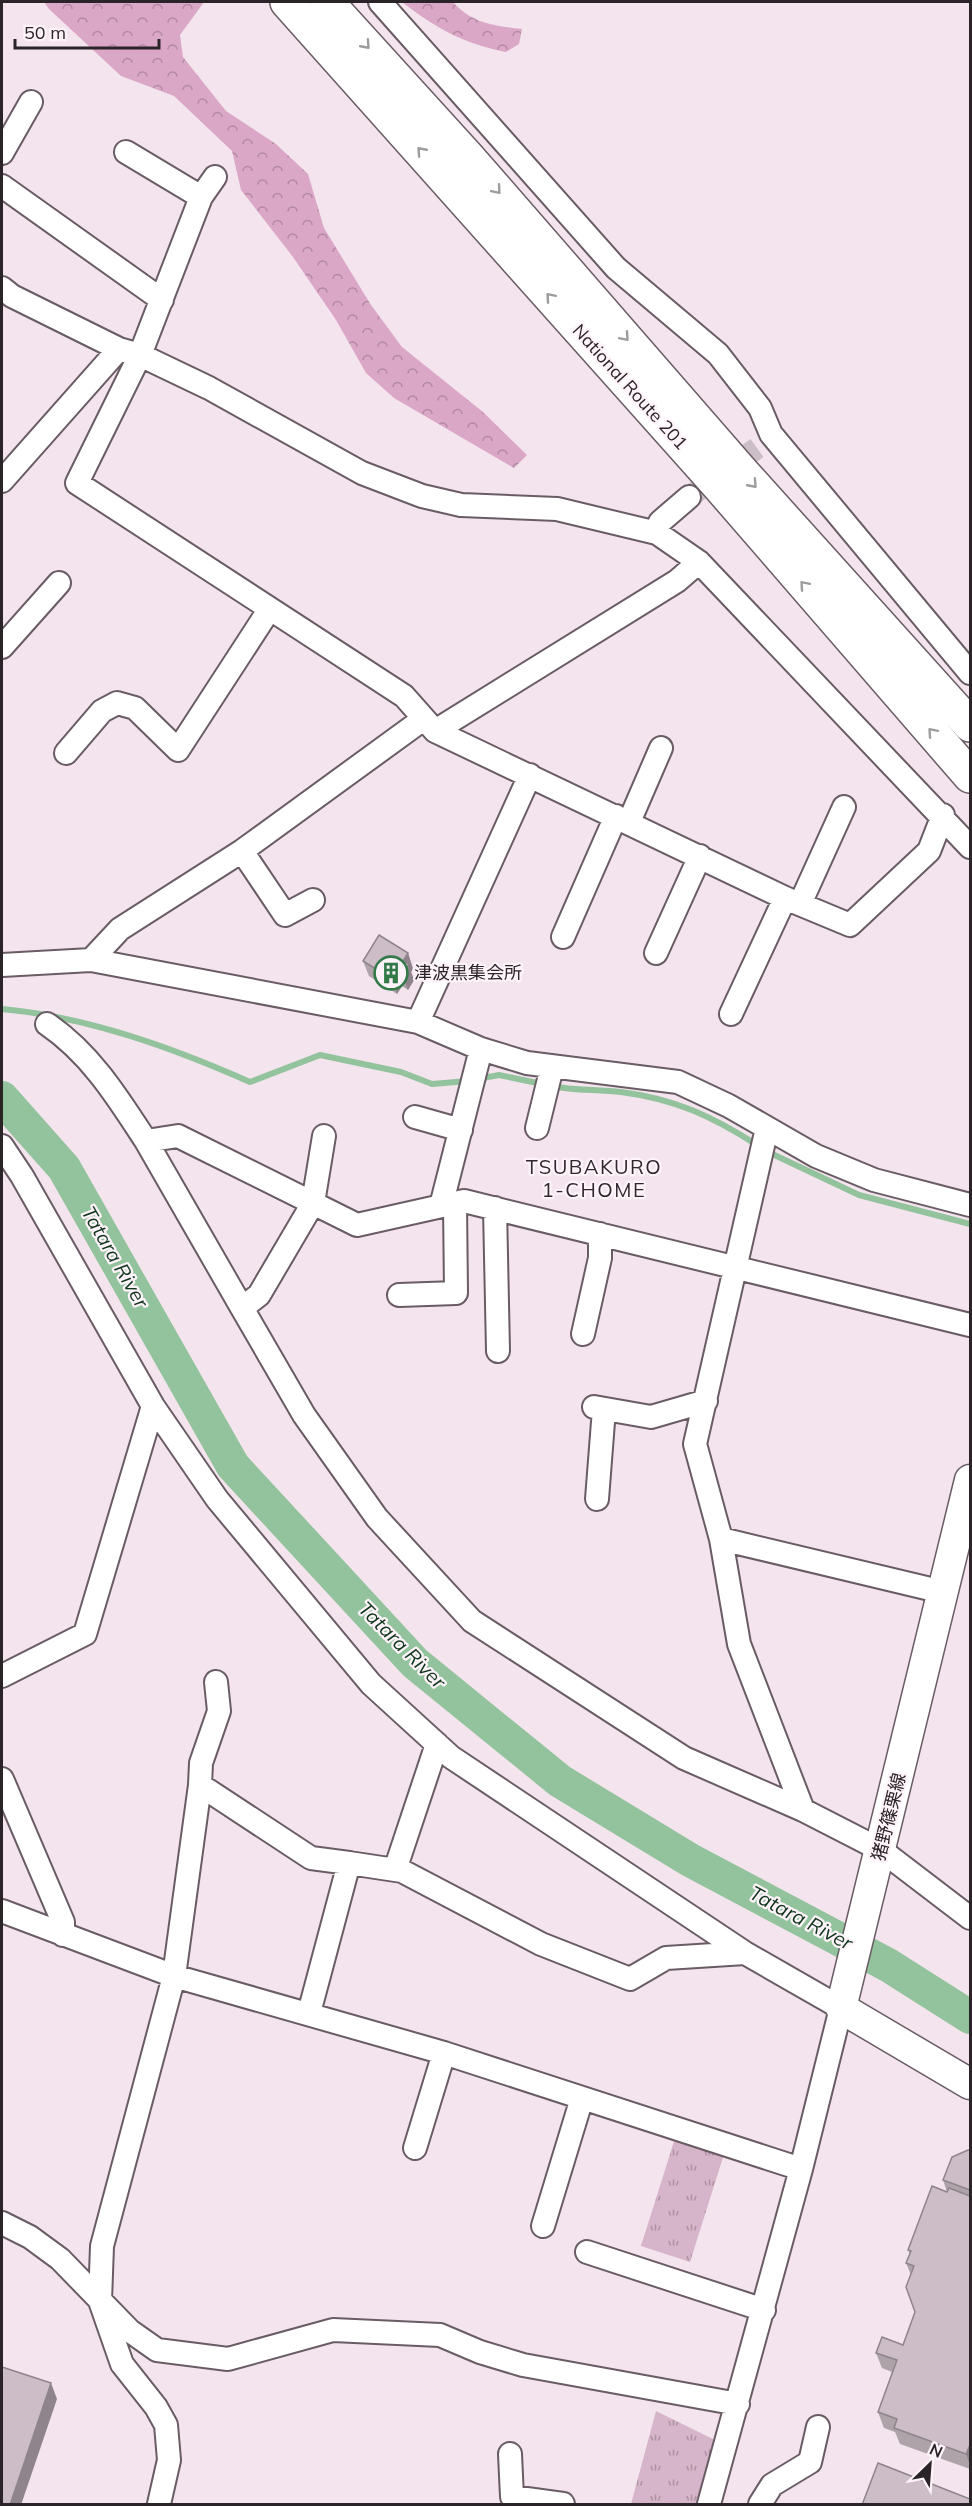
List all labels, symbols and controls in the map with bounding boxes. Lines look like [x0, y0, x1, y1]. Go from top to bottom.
scale bar [15, 12, 159, 50]
text: 50 m [24, 21, 66, 44]
one-way arrow [359, 38, 370, 49]
one-way arrow [417, 147, 428, 158]
one-way arrow [490, 183, 501, 193]
one-way arrow [546, 293, 557, 304]
street label: National Route 201 [568, 319, 693, 454]
one-way arrow [618, 330, 629, 341]
one-way arrow [746, 477, 757, 488]
one-way arrow [800, 581, 811, 592]
one-way arrow [928, 728, 939, 739]
building icon: 津波黒集会所 [373, 955, 409, 991]
place label: 津波黒集会所 [414, 961, 522, 984]
district label: TSUBAKURO 1-CHOME [526, 1154, 662, 1202]
water label: Tatara River [76, 1202, 155, 1313]
water label: Tatara River [354, 1596, 452, 1694]
street label: 猪野篠栗線 [866, 1770, 911, 1863]
water label: Tatara River [745, 1880, 858, 1955]
north arrow [900, 2434, 960, 2494]
text: N [927, 2439, 946, 2462]

